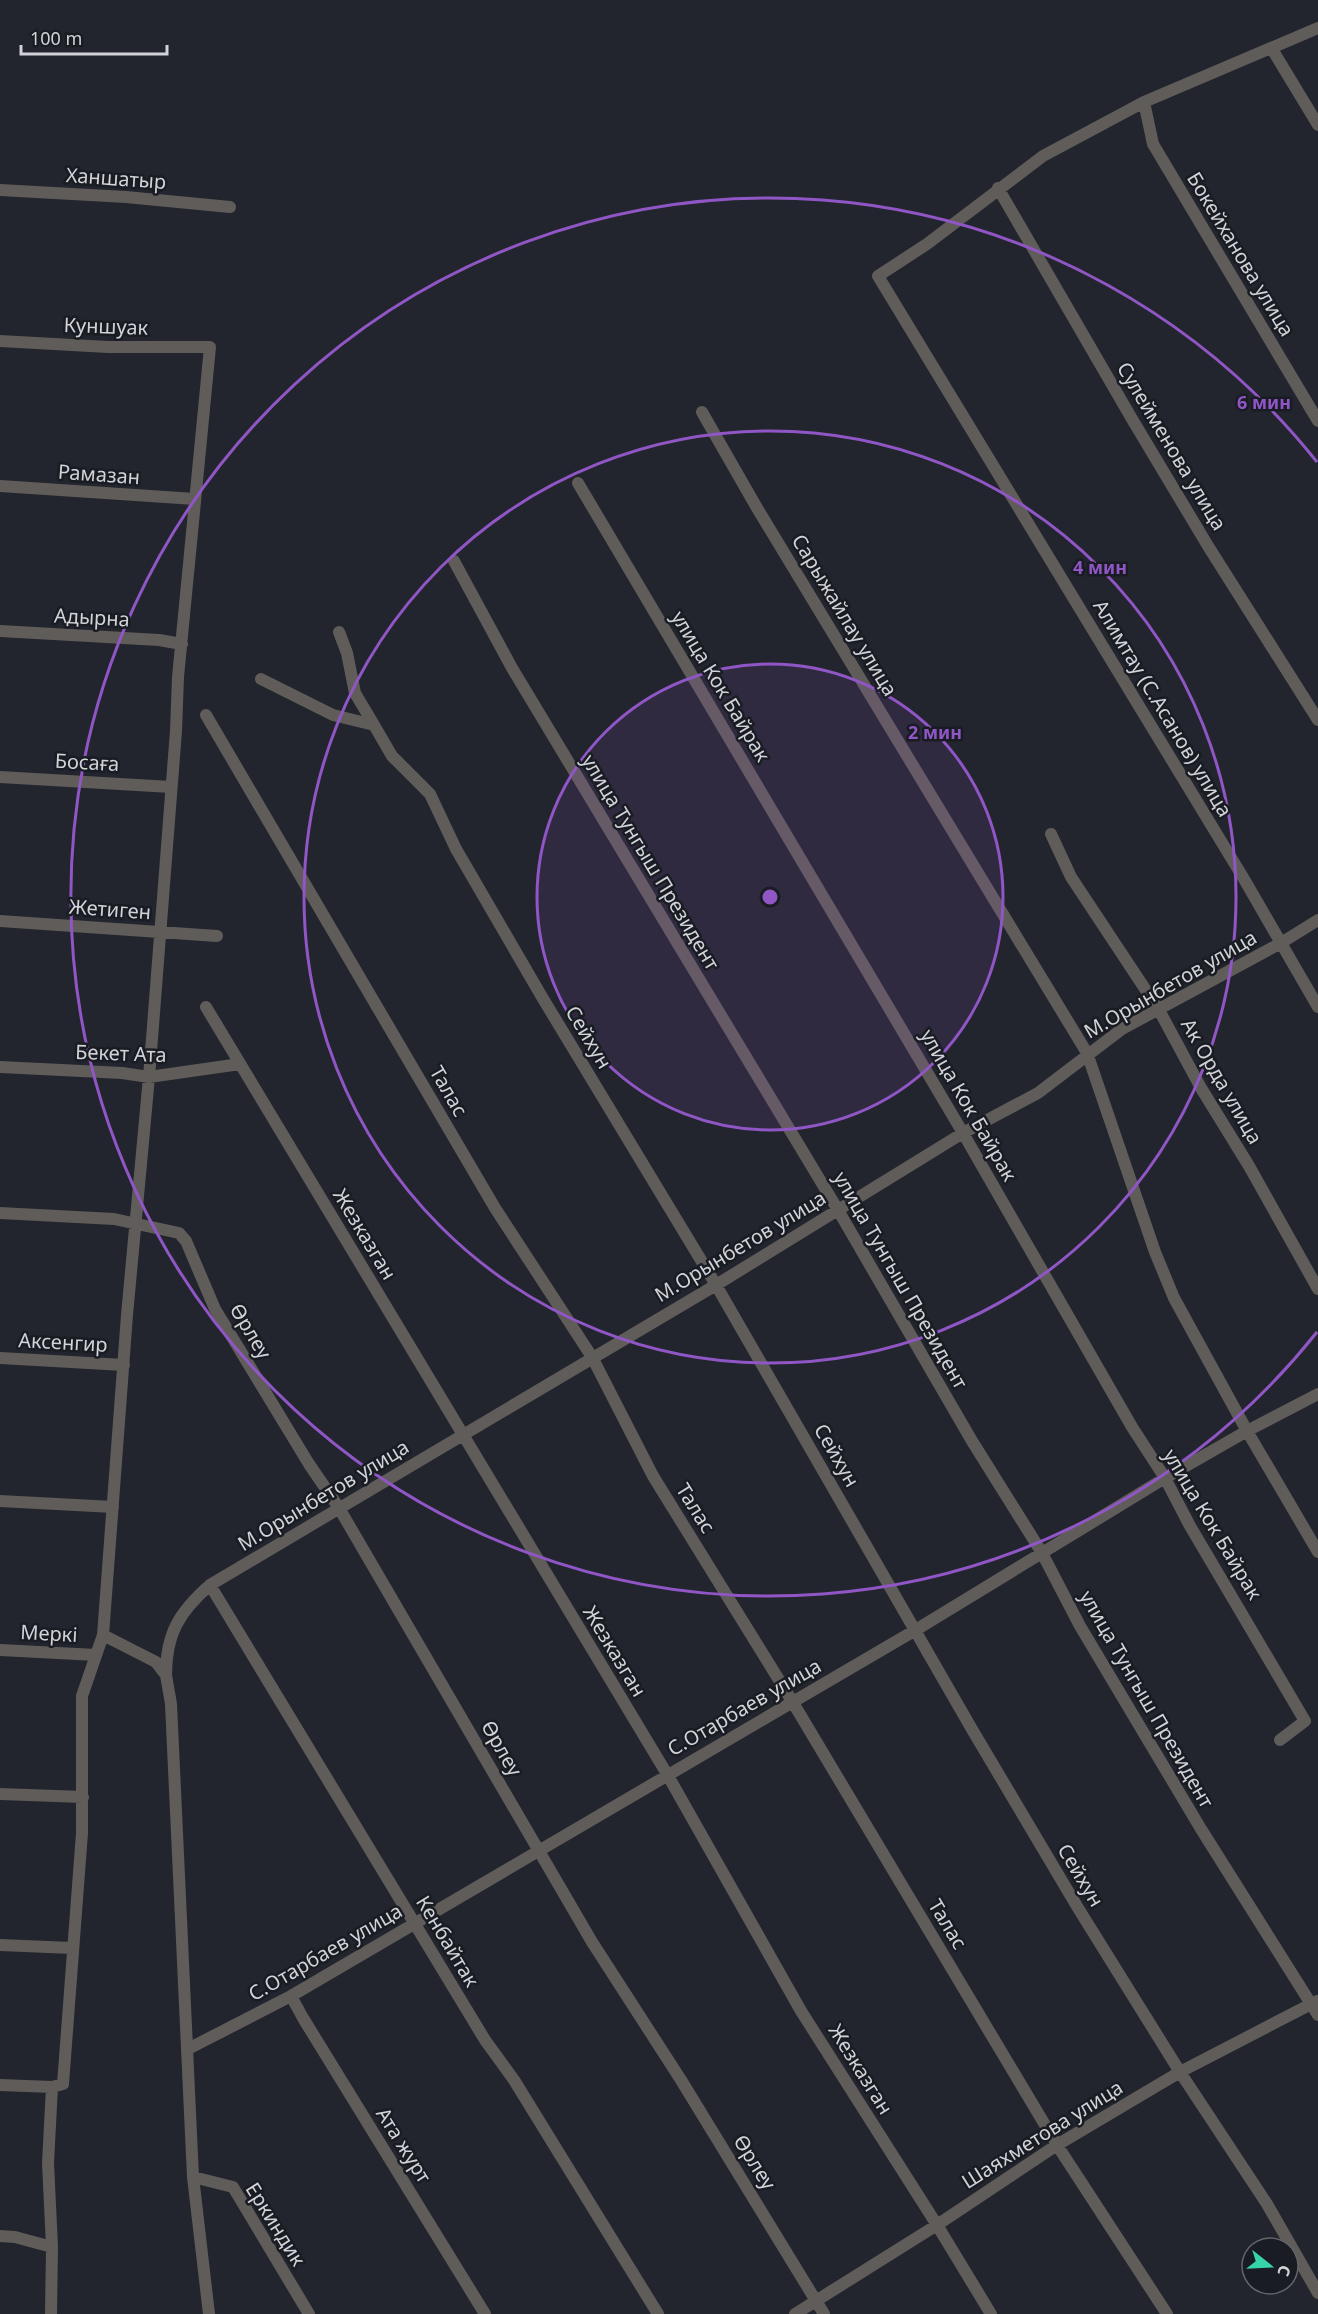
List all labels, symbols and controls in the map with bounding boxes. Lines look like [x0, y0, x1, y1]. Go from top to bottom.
scale bar [21, 18, 166, 56]
text: 100 m [30, 26, 82, 50]
street label: Ханшатыр [65, 161, 167, 195]
street label: Бокейханова улица [1181, 167, 1301, 341]
street label: Куншуак [63, 311, 149, 341]
street label: Сулейменова улица [1111, 357, 1233, 535]
text: 6 мин [1237, 390, 1291, 414]
street label: Рамазан [57, 458, 141, 490]
street label: Сарыжайлау улица [786, 529, 904, 701]
text: 4 мин [1073, 555, 1127, 579]
street label: Алимтау (С.Асанов) улица [1087, 594, 1239, 822]
street label: Адырна [54, 602, 130, 632]
street label: улица Кок Байрак [665, 606, 777, 767]
text: 2 мин [908, 720, 962, 744]
street label: Босаға [54, 747, 120, 777]
street label: улица Тунгыш Президент [576, 749, 726, 975]
centre of rings [760, 887, 780, 907]
street label: Жетиген [68, 893, 152, 925]
street label: М.Орынбетов улица [1079, 923, 1261, 1045]
street label: Сейхун [560, 1001, 618, 1073]
street label: Ак Орда улица [1175, 1013, 1269, 1149]
street label: улица Кок Байрак [914, 1024, 1024, 1186]
street label: Бекет Ата [75, 1038, 167, 1068]
street label: Талас [424, 1061, 474, 1121]
street label: улица Тунгыш Президент [828, 1166, 974, 1394]
street label: Жезказган [327, 1183, 403, 1285]
street label: М.Орынбетов улица [649, 1184, 831, 1308]
street label: Өрлеу [224, 1298, 278, 1364]
street label: Аксенгир [18, 1326, 108, 1358]
street label: Сейхун [808, 1418, 866, 1492]
street label: М.Орынбетов улица [232, 1433, 414, 1557]
street label: улица Кок Байрак [1157, 1444, 1269, 1605]
street label: Талас [670, 1478, 722, 1538]
street label: улица Тунгыш Президент [1074, 1585, 1220, 1813]
street label: Жезказган [577, 1600, 653, 1702]
street label: Меркі [20, 1618, 78, 1648]
street label: С.Отарбаев улица [662, 1652, 826, 1762]
street label: Өрлеу [475, 1715, 529, 1782]
street label: Сейхун [1052, 1839, 1110, 1911]
street label: Кенбайтак [410, 1890, 486, 1992]
street label: Талас [922, 1894, 974, 1954]
street label: С.Отарбаев улица [243, 1897, 407, 2007]
street label: Жезказган [823, 2019, 899, 2119]
street label: Шаяхметова улица [956, 2074, 1128, 2194]
street label: Ата журт [370, 2102, 438, 2188]
street label: Өрлеу [728, 2129, 783, 2195]
street label: Еркиндик [240, 2177, 312, 2271]
north arrow [1240, 2236, 1300, 2296]
text: С [1272, 2262, 1296, 2279]

